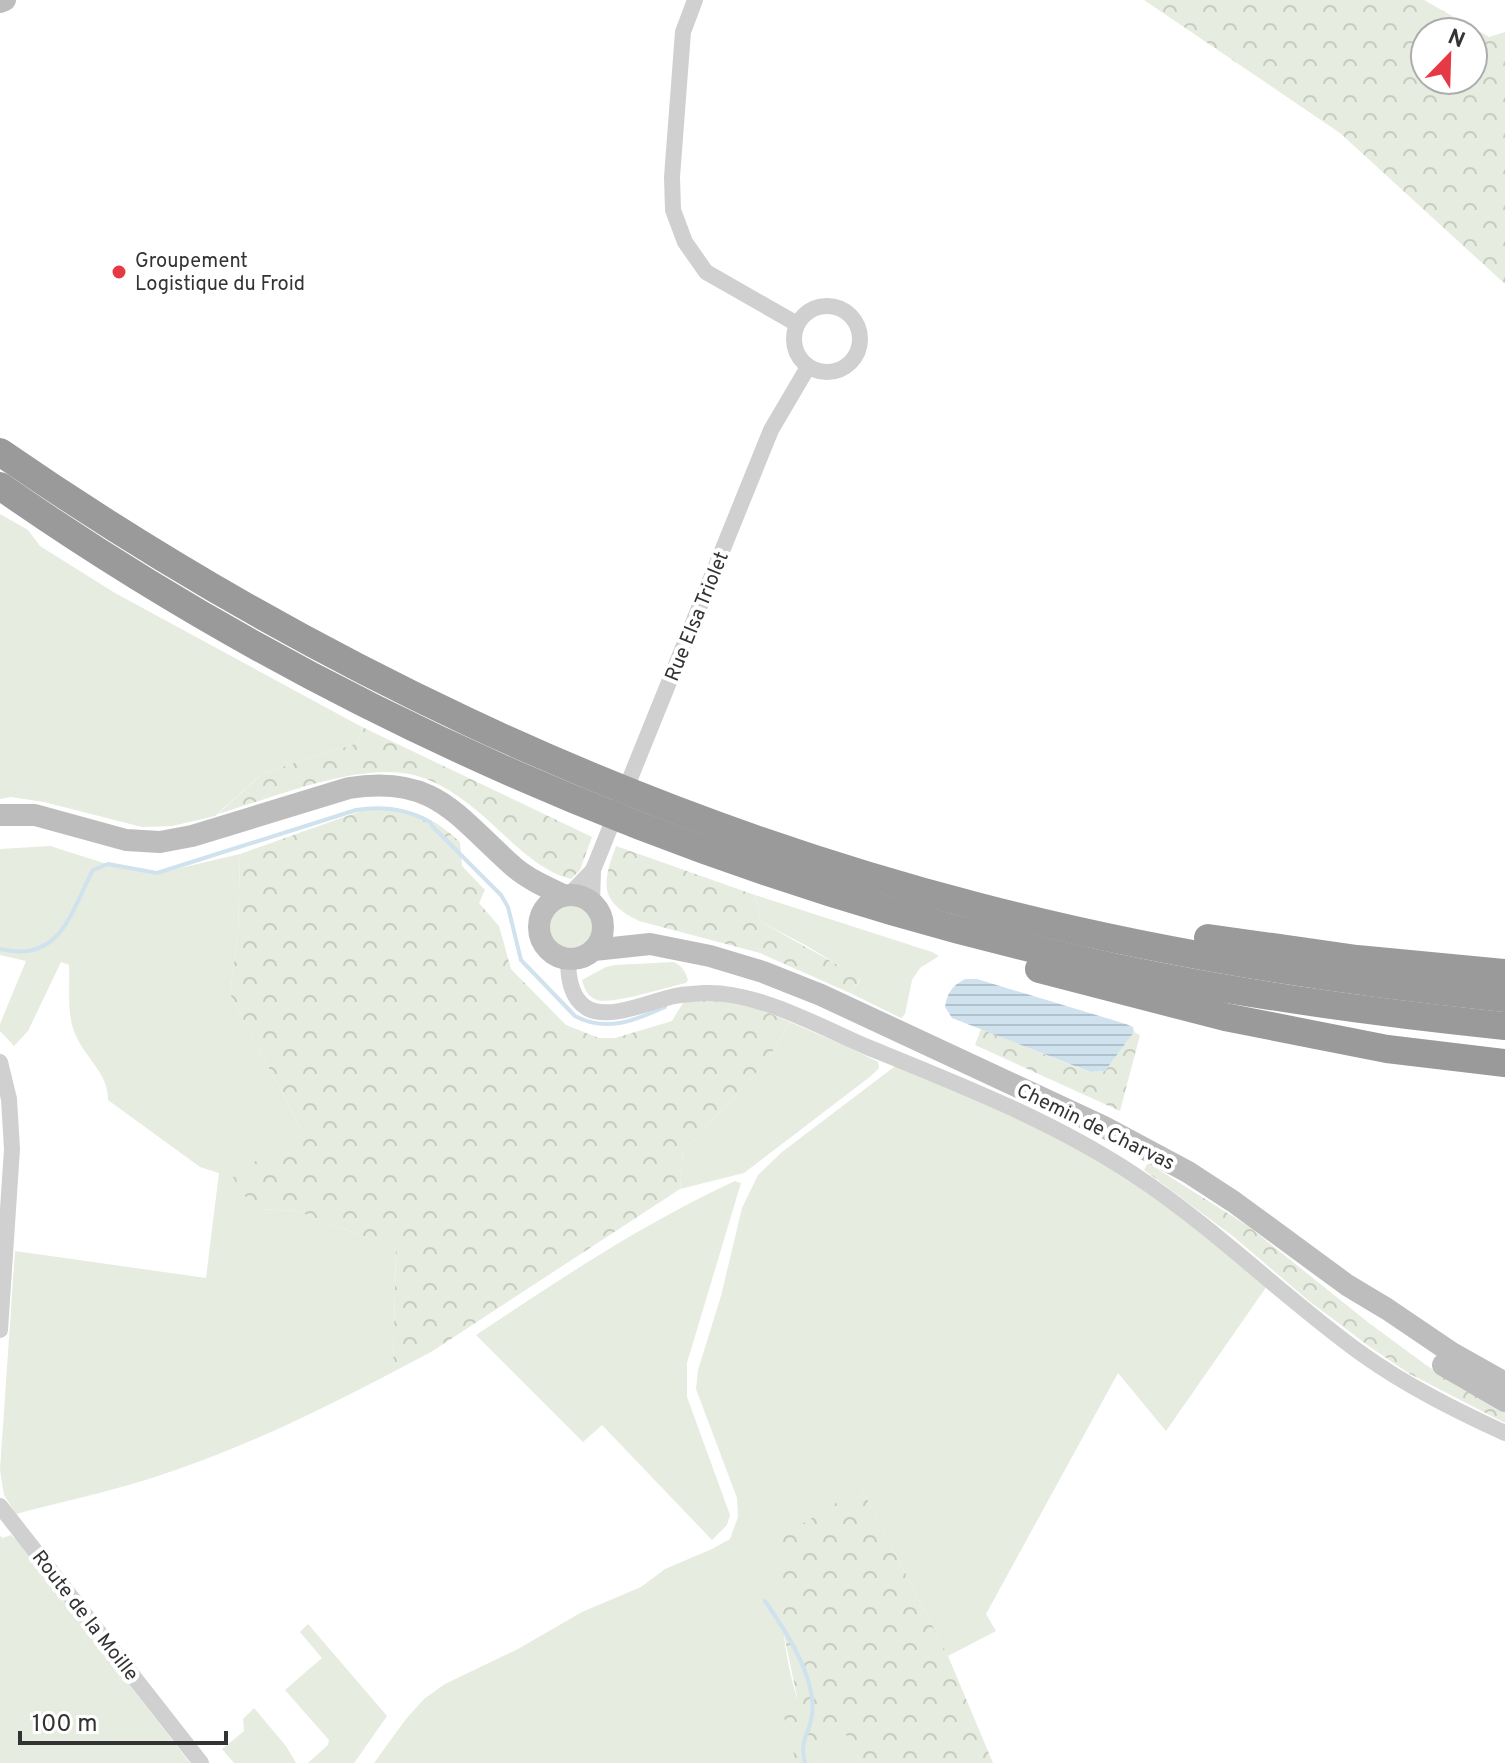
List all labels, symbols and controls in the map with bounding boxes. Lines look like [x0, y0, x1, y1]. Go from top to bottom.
north arrow [1409, 16, 1489, 96]
text: N [1443, 24, 1468, 55]
place label: Groupement Logistique du Froid [135, 249, 305, 298]
marker: Groupement Logistique du Froid [110, 263, 128, 281]
street label: Rue Elsa Triolet [660, 548, 736, 685]
street label: Chemin de Charvas [1012, 1078, 1179, 1177]
street label: Route de la Moille [25, 1546, 144, 1687]
scale bar [20, 1695, 226, 1745]
text: 100 m [32, 1710, 98, 1740]

